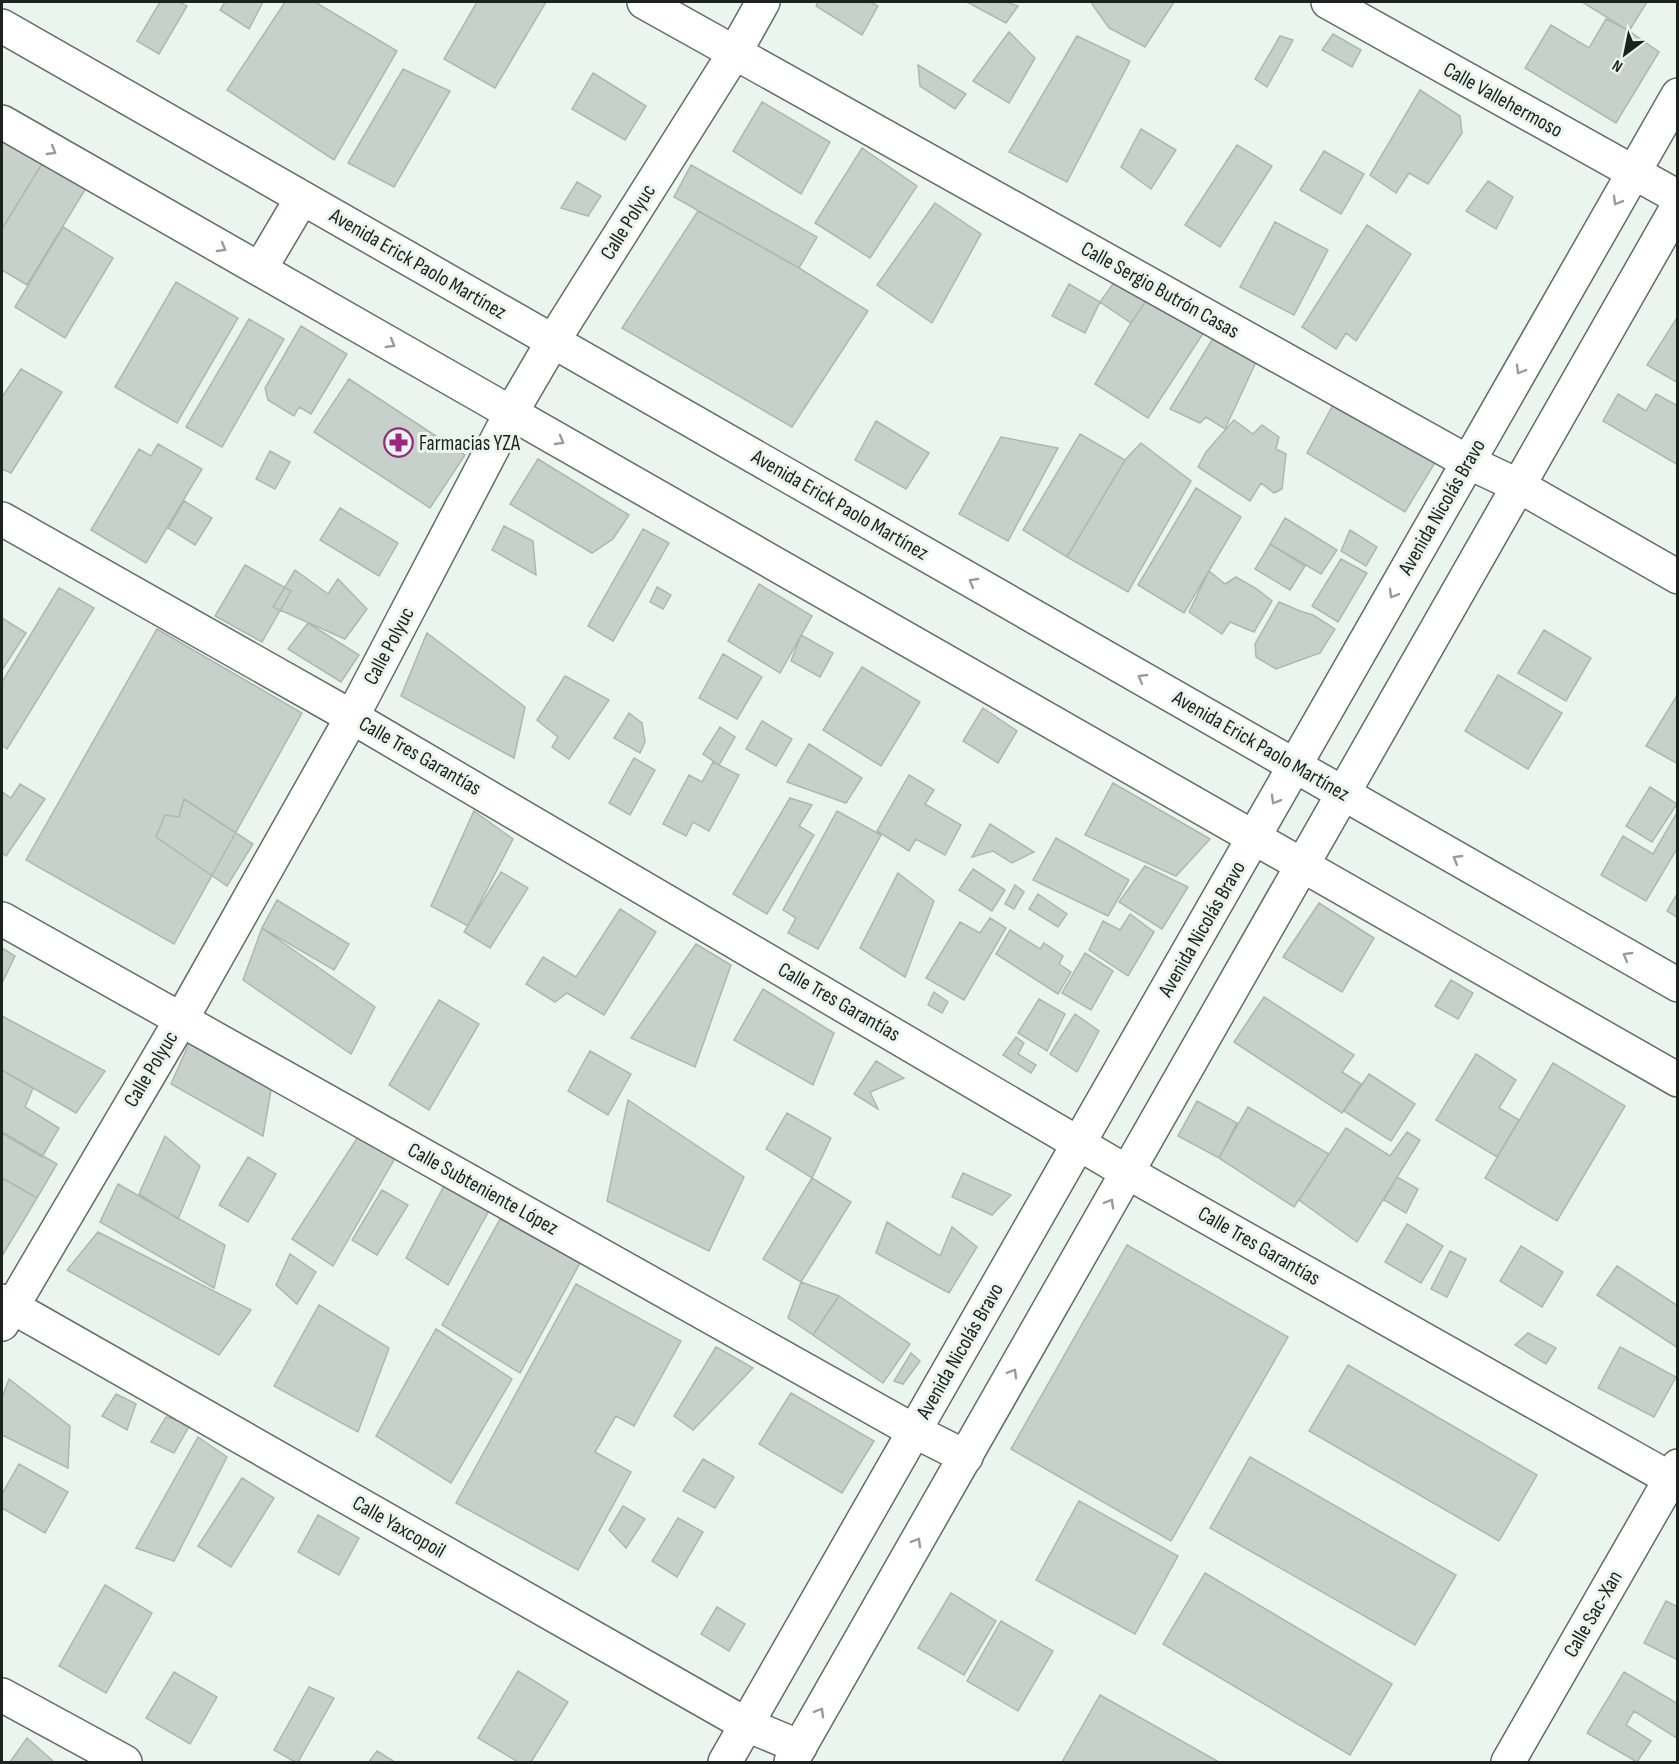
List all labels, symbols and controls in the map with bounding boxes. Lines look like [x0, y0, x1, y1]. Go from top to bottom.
north arrow [1595, 24, 1655, 84]
text: N [1609, 55, 1627, 76]
street label: Calle Vallehermoso [1439, 57, 1567, 143]
one-way arrow [46, 144, 56, 155]
street label: Calle Polyuc [595, 180, 661, 264]
one-way arrow [1613, 194, 1624, 205]
street label: Avenida Erick Paolo Martínez [324, 203, 511, 325]
street label: Calle Sergio Butrón Casas [1077, 236, 1243, 344]
one-way arrow [216, 240, 226, 252]
one-way arrow [385, 337, 395, 348]
one-way arrow [1516, 364, 1528, 374]
pharmacy icon: Farmacias YZA [382, 427, 414, 459]
place label: Farmacias YZA [419, 431, 521, 456]
one-way arrow [554, 434, 564, 445]
street label: Avenida Nicolás Bravo [1393, 435, 1491, 580]
street label: Avenida Erick Paolo Martínez [746, 444, 933, 566]
one-way arrow [969, 577, 979, 589]
one-way arrow [1388, 588, 1400, 598]
street label: Calle Polyuc [358, 603, 420, 689]
one-way arrow [1138, 674, 1149, 686]
street label: Avenida Erick Paolo Martínez [1167, 685, 1354, 807]
street label: Calle Tres Garantías [355, 711, 485, 801]
one-way arrow [1271, 794, 1282, 804]
one-way arrow [1453, 854, 1464, 866]
street label: Avenida Nicolás Bravo [1153, 857, 1251, 1002]
one-way arrow [1623, 951, 1633, 963]
street label: Calle Tres Garantías [774, 957, 904, 1047]
street label: Calle Polyuc [119, 1026, 183, 1112]
street label: Calle Subteniente López [403, 1137, 563, 1241]
one-way arrow [1103, 1199, 1114, 1209]
street label: Calle Tres Garantías [1194, 1201, 1324, 1291]
street label: Avenida Nicolás Bravo [911, 1279, 1009, 1424]
one-way arrow [1006, 1369, 1018, 1379]
street label: Calle Yaxcopoil [348, 1490, 450, 1564]
one-way arrow [910, 1538, 921, 1548]
street label: Calle Sac-Xan [1558, 1566, 1628, 1662]
one-way arrow [813, 1708, 825, 1718]

